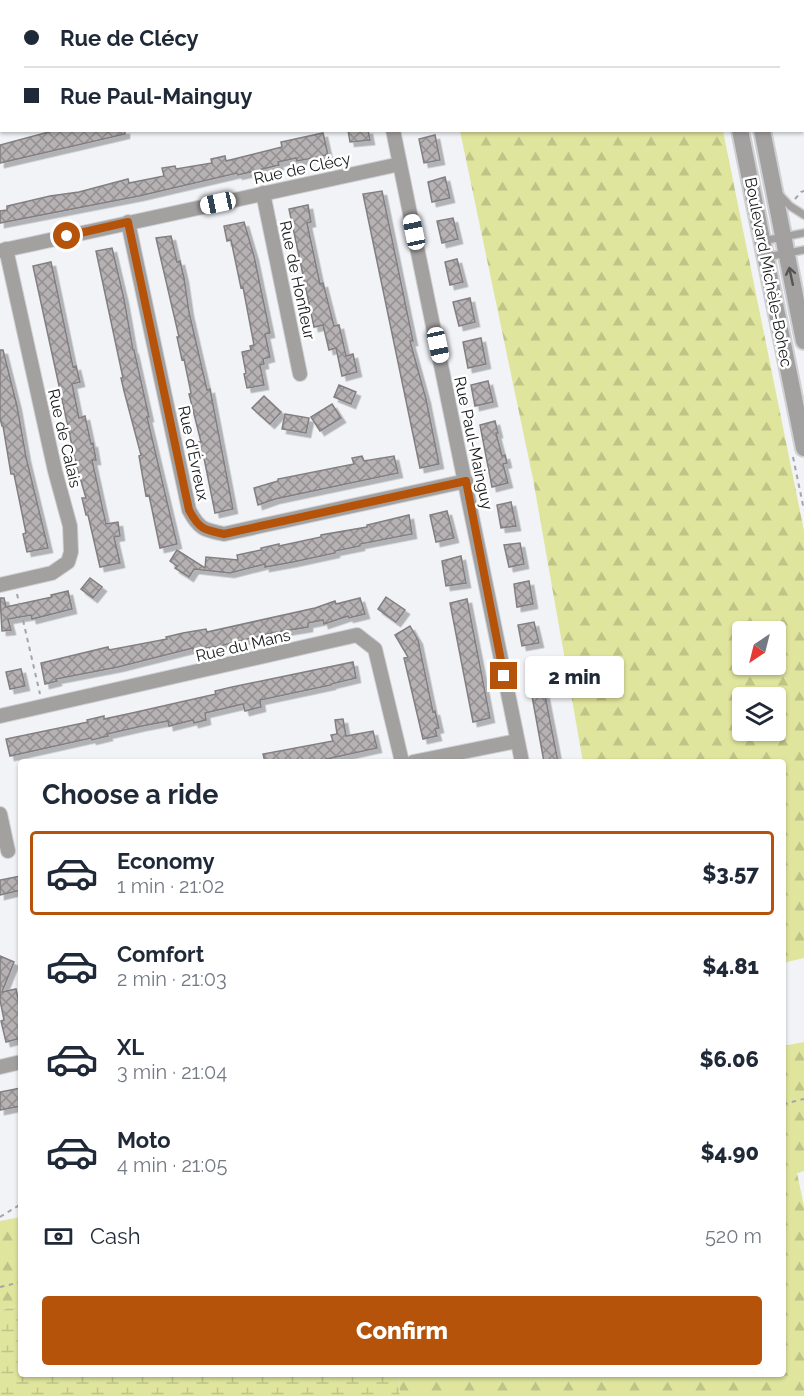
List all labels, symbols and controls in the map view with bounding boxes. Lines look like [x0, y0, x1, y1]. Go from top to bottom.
text: Rue de Clécy [60, 25, 199, 51]
text: Rue Paul-Mainguy [60, 83, 252, 109]
street label: Rue de Clécy [252, 149, 353, 188]
street label: Boulevard Michèle-Bohec [741, 176, 796, 369]
car [199, 190, 237, 216]
car [401, 213, 427, 251]
street label: Rue de Honfleur [276, 219, 319, 342]
route start [53, 222, 80, 249]
one-way arrow [785, 267, 796, 287]
car [425, 326, 451, 364]
street label: Rue Paul-Mainguy [450, 375, 497, 512]
street label: Rue de Calais [44, 387, 85, 490]
street label: Rue d'Évreux [174, 404, 214, 502]
north arrow [732, 621, 786, 675]
map controls [732, 621, 786, 741]
street label: Rue du Mans [194, 625, 293, 666]
callout: 2 min [525, 655, 624, 697]
route end [490, 662, 517, 689]
text: 2 min [548, 665, 601, 689]
button: layers [732, 687, 786, 741]
text: Choose a ride [42, 779, 218, 810]
icon: car [45, 846, 99, 900]
text: Economy [117, 848, 215, 874]
text: $3.57 [702, 860, 759, 886]
text: 1 min · 21:02 [117, 874, 224, 898]
icon: car [45, 939, 99, 993]
text: Comfort [117, 941, 204, 967]
text: $4.81 [702, 953, 759, 979]
text: 2 min · 21:03 [117, 967, 227, 991]
icon: car [45, 1032, 99, 1086]
text: XL [117, 1034, 144, 1060]
text: $6.06 [699, 1046, 759, 1072]
text: 3 min · 21:04 [117, 1060, 227, 1084]
icon: car [45, 1125, 99, 1179]
text: Moto [117, 1127, 171, 1153]
text: $4.90 [700, 1139, 759, 1165]
text: 4 min · 21:05 [117, 1153, 227, 1177]
icon: cash [42, 1220, 75, 1253]
text: Cash [90, 1223, 141, 1249]
text: 520 m [705, 1224, 762, 1248]
button: Confirm [42, 1296, 762, 1365]

